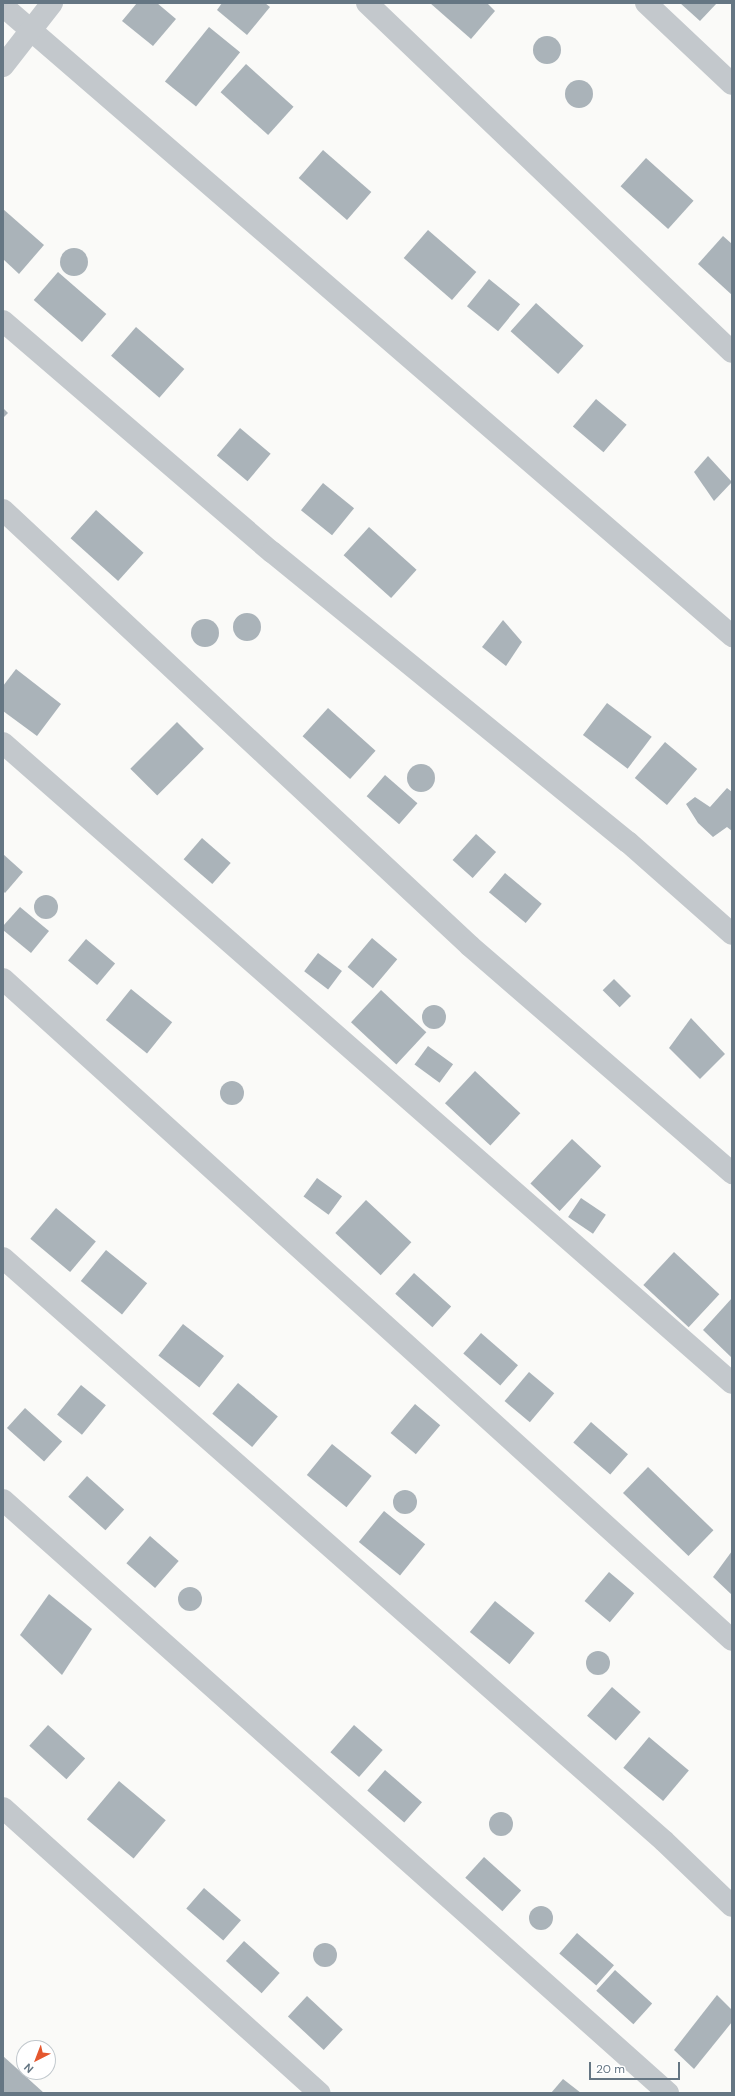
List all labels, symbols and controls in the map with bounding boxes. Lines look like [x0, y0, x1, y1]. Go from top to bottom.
north arrow [16, 2040, 56, 2080]
scale bar [591, 2054, 682, 2080]
text: N [21, 2060, 36, 2076]
text: 20 m [596, 2061, 625, 2077]

